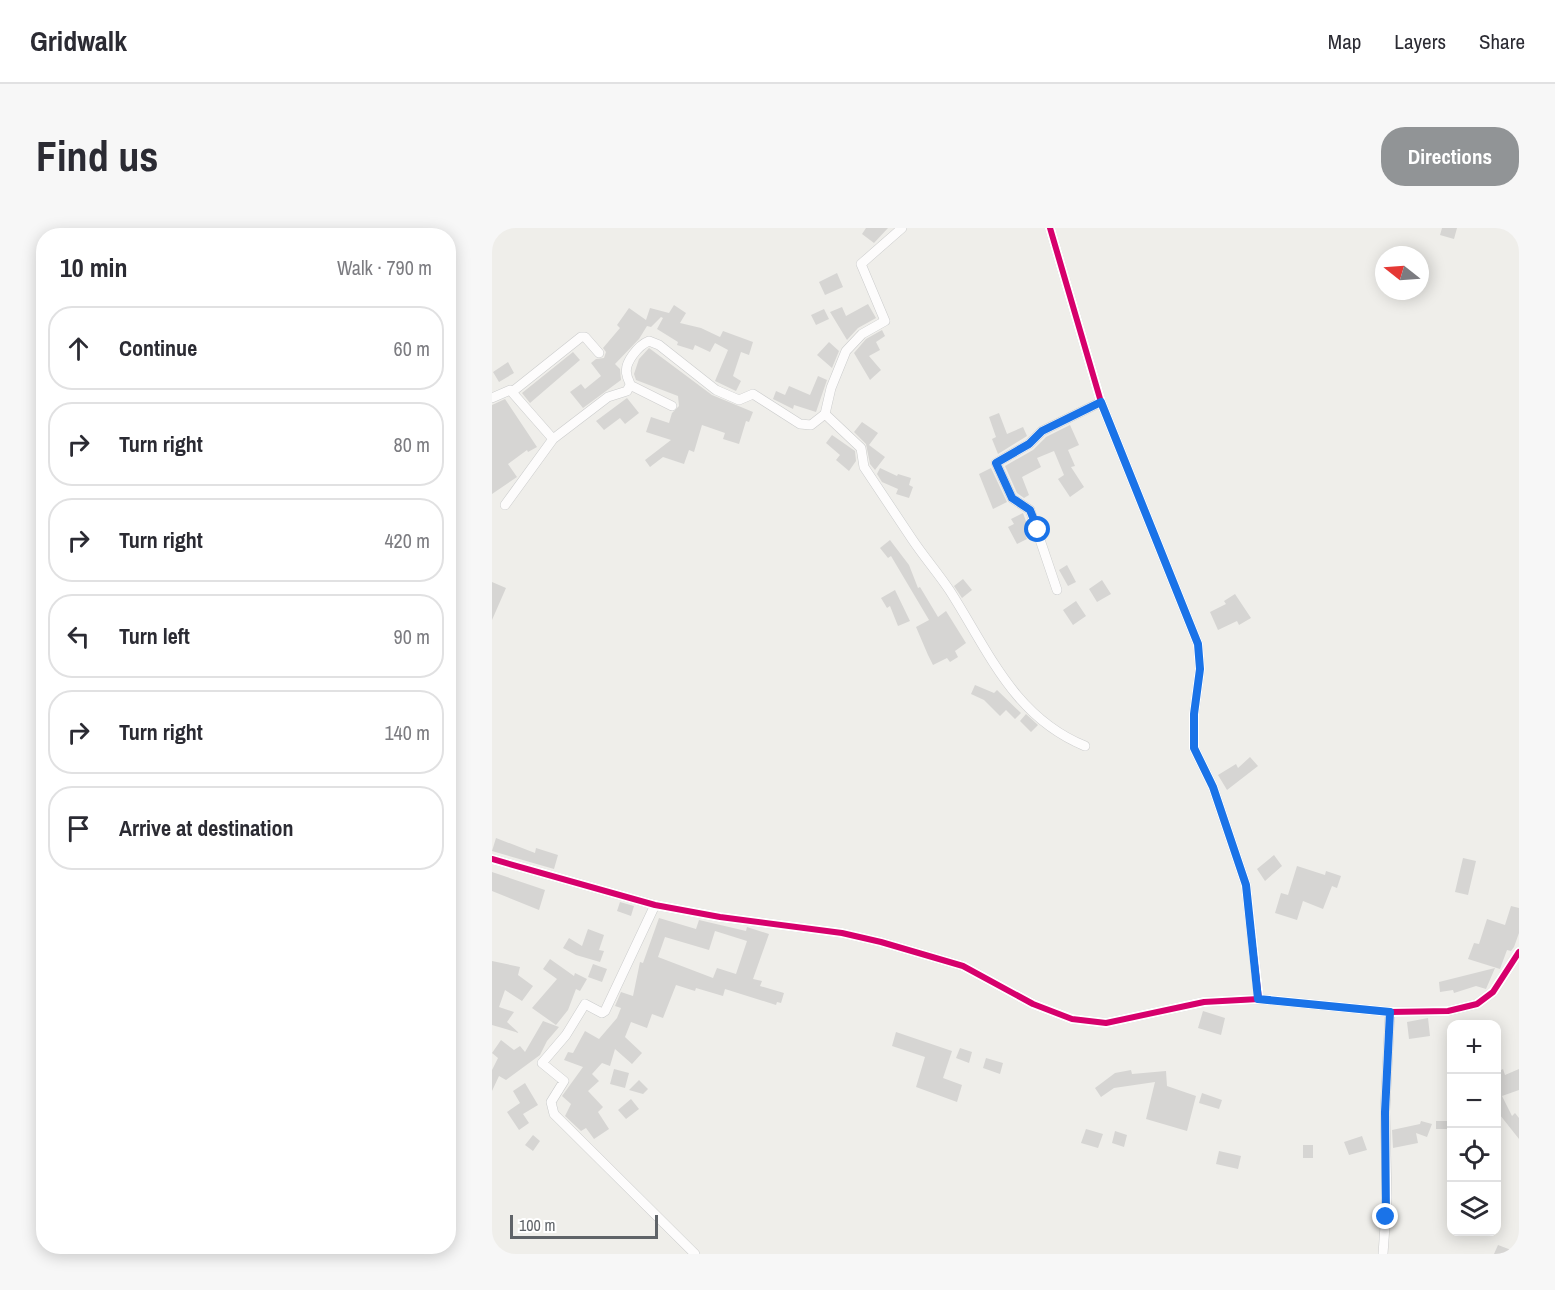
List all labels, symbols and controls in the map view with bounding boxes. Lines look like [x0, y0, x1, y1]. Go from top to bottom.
text: Gridwalk [30, 22, 127, 60]
text: Map [1328, 27, 1361, 56]
text: Layers [1394, 27, 1446, 56]
text: Share [1479, 27, 1525, 56]
button: Directions [1381, 127, 1519, 186]
text: Find us [36, 128, 158, 184]
north arrow [1375, 246, 1429, 300]
text: 10 min [60, 250, 128, 285]
text: Walk · 790 m [337, 254, 432, 281]
icon: ahead [62, 332, 95, 365]
text: Continue [119, 333, 197, 363]
text: 60 m [394, 335, 430, 362]
icon: right [62, 428, 95, 461]
text: Turn right [119, 429, 203, 459]
text: 80 m [394, 431, 430, 458]
route start [1024, 516, 1050, 542]
icon: right [62, 524, 95, 557]
text: Turn right [119, 525, 203, 555]
text: 420 m [384, 527, 430, 554]
icon: left [62, 620, 95, 653]
text: Turn left [119, 621, 190, 651]
text: 90 m [394, 623, 430, 650]
icon: right [62, 716, 95, 749]
text: Turn right [119, 717, 203, 747]
text: 140 m [384, 719, 430, 746]
icon: arrive [62, 812, 95, 845]
text: Arrive at destination [119, 813, 293, 843]
map controls [1447, 1020, 1501, 1236]
button: + [1447, 1020, 1501, 1074]
button: − [1447, 1074, 1501, 1128]
button: locate [1447, 1128, 1501, 1182]
button: layers [1447, 1182, 1501, 1236]
route end [1372, 1203, 1398, 1229]
scale bar [510, 1212, 658, 1240]
text: 100 m [519, 1214, 555, 1236]

